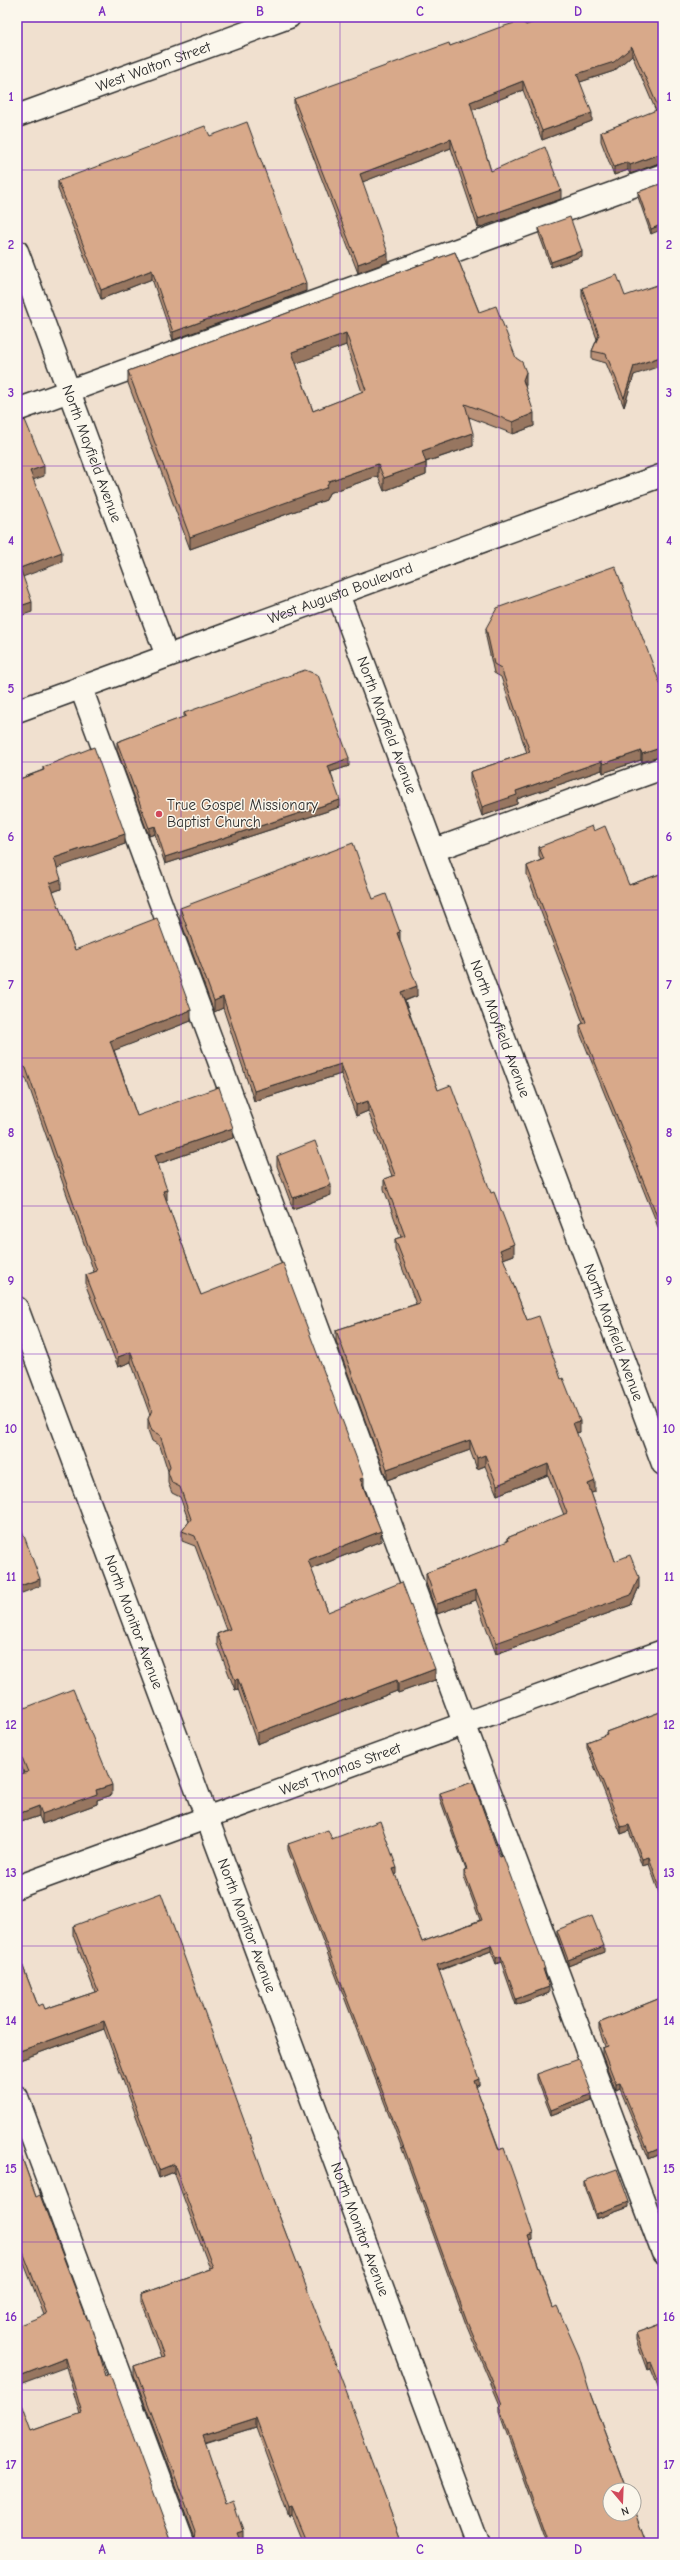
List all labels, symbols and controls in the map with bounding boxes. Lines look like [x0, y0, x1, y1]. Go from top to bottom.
text: A [98, 4, 106, 19]
text: B [256, 4, 264, 19]
text: C [416, 4, 424, 19]
text: D [574, 4, 582, 19]
street label: West Walton Street [93, 37, 214, 96]
text: 1 [8, 89, 14, 104]
text: 1 [666, 89, 672, 104]
text: 2 [8, 237, 14, 252]
text: 2 [666, 237, 672, 252]
street label: North Mayfield Avenue [58, 382, 126, 525]
text: 3 [8, 385, 14, 400]
text: 3 [666, 385, 672, 400]
text: 4 [8, 533, 14, 548]
text: 4 [666, 533, 672, 548]
street label: West Augusta Boulevard [265, 558, 415, 628]
street label: North Mayfield Avenue [353, 654, 421, 797]
text: 5 [8, 681, 15, 696]
text: 5 [666, 681, 673, 696]
place label: True Gospel Missionary Baptist Church [167, 796, 318, 831]
marker: True Gospel Missionary Baptist Church [154, 809, 164, 819]
text: 6 [8, 829, 15, 844]
text: 6 [666, 829, 673, 844]
street label: North Mayfield Avenue [467, 957, 534, 1100]
text: 7 [8, 977, 14, 992]
text: 7 [666, 977, 672, 992]
text: 8 [8, 1125, 14, 1140]
text: 8 [666, 1125, 672, 1140]
street label: North Mayfield Avenue [580, 1261, 648, 1404]
text: 9 [8, 1273, 15, 1288]
text: 9 [666, 1273, 673, 1288]
text: 10 [5, 1421, 17, 1436]
text: 10 [663, 1421, 675, 1436]
street label: North Monitor Avenue [101, 1552, 167, 1692]
text: 11 [6, 1569, 16, 1584]
text: 11 [664, 1569, 674, 1584]
text: 12 [5, 1717, 17, 1732]
text: 12 [663, 1717, 675, 1732]
street label: West Thomas Street [277, 1738, 404, 1799]
street label: North Monitor Avenue [214, 1856, 280, 1996]
text: 13 [5, 1865, 17, 1880]
text: 13 [663, 1865, 675, 1880]
text: 14 [5, 2013, 17, 2028]
text: 14 [663, 2013, 675, 2028]
street label: North Monitor Avenue [327, 2160, 393, 2299]
text: 15 [5, 2161, 17, 2176]
text: 15 [663, 2161, 675, 2176]
text: 16 [5, 2309, 17, 2324]
text: 16 [663, 2309, 675, 2324]
text: 17 [6, 2457, 17, 2472]
text: 17 [664, 2457, 675, 2472]
north arrow [602, 2482, 642, 2522]
text: N [620, 2504, 631, 2518]
text: A [98, 2542, 106, 2557]
text: B [256, 2542, 264, 2557]
text: C [416, 2542, 424, 2557]
text: D [574, 2542, 582, 2557]

